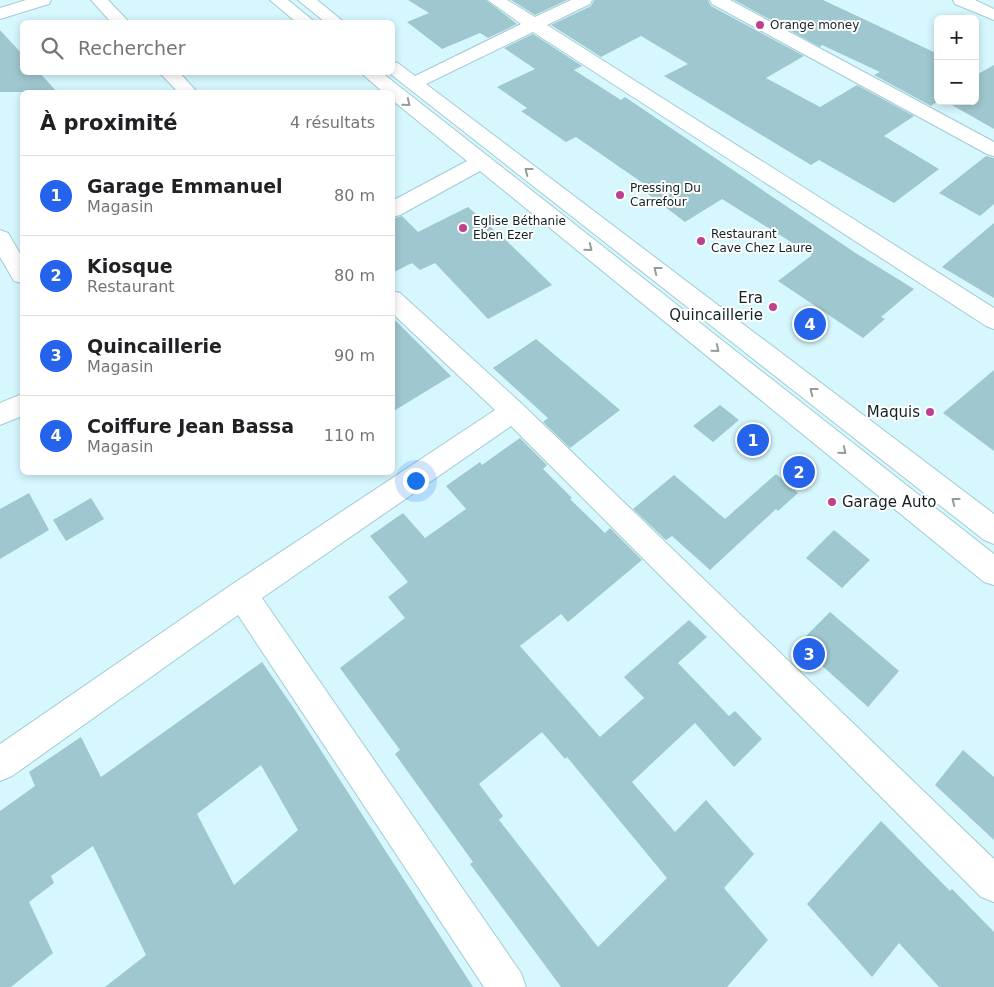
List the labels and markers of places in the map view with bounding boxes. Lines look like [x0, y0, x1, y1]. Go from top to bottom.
place label: Orange money [770, 18, 859, 32]
marker: Orange money [754, 19, 766, 31]
place label: Pressing Du Carrefour [630, 181, 701, 209]
marker: Pressing Du Carrefour [614, 189, 626, 201]
place label: Eglise Béthanie Eben Ezer [473, 214, 566, 242]
marker: Eglise Béthanie Eben Ezer [457, 222, 469, 234]
place label: Restaurant Cave Chez Laure [711, 227, 812, 255]
marker: Restaurant Cave Chez Laure [695, 235, 707, 247]
place label: Era Quincaillerie [669, 289, 763, 324]
marker: Era Quincaillerie [767, 301, 779, 313]
pin: 4 [794, 305, 826, 343]
place label: Maquis [867, 403, 920, 421]
marker: Maquis [924, 406, 936, 418]
pin: 1 [737, 421, 769, 459]
pin: 2 [783, 453, 815, 491]
place label: Garage Auto [842, 493, 937, 511]
marker: Garage Auto [826, 496, 838, 508]
pin: 3 [793, 635, 825, 673]

